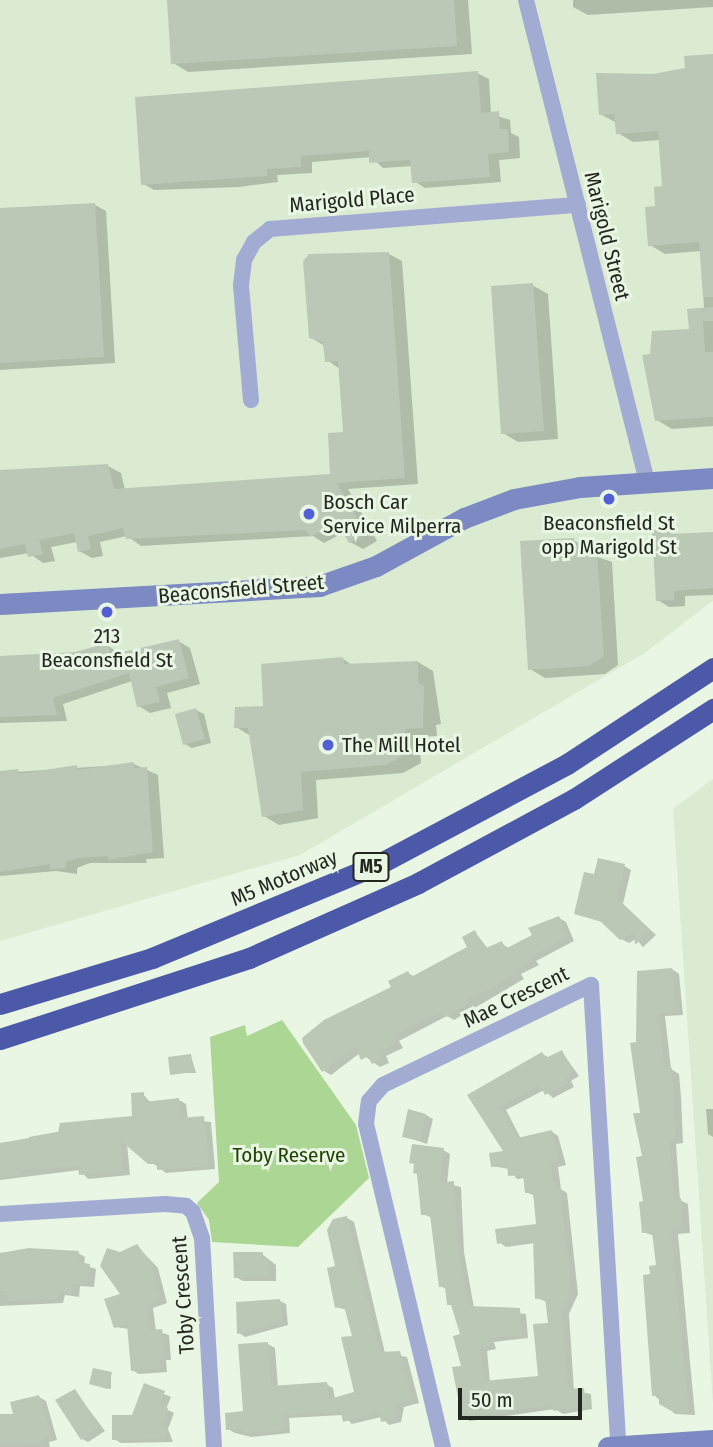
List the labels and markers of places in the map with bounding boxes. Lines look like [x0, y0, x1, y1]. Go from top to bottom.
place label: Bosch Car Service Milperra [323, 489, 461, 539]
marker: Beaconsfield St opp Marigold St [601, 491, 617, 507]
marker: Bosch Car Service Milperra [301, 506, 317, 522]
place label: Beaconsfield St opp Marigold St [541, 510, 677, 560]
marker: 213 Beaconsfield St [99, 604, 115, 620]
place label: 213 Beaconsfield St [41, 623, 173, 673]
place label: The Mill Hotel [342, 732, 461, 758]
marker: The Mill Hotel [320, 737, 336, 753]

